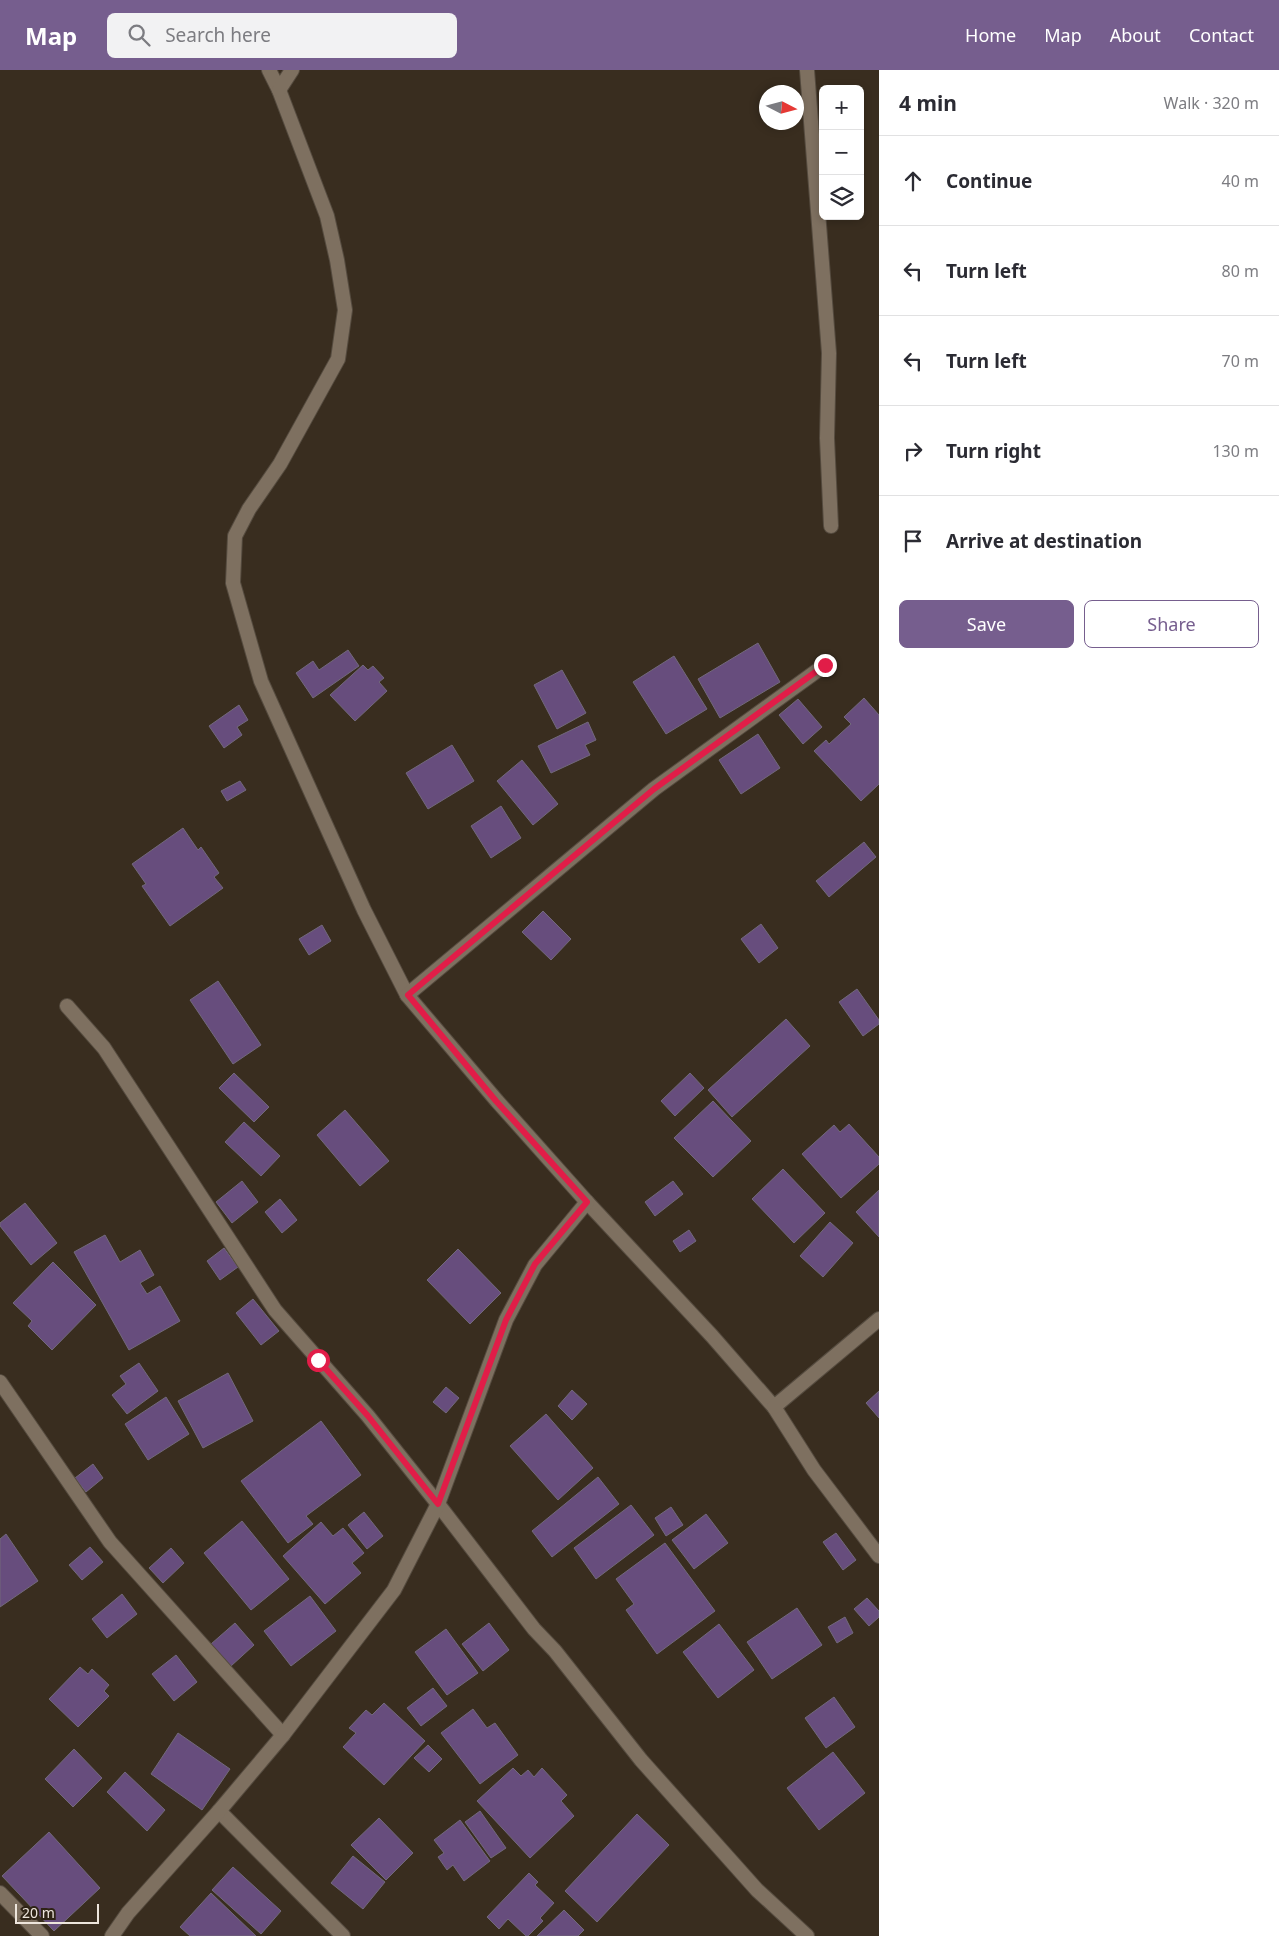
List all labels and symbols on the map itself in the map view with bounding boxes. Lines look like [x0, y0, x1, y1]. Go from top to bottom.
north arrow [759, 85, 804, 130]
route end [814, 654, 837, 677]
route start [307, 1349, 330, 1372]
scale bar [15, 1901, 99, 1924]

